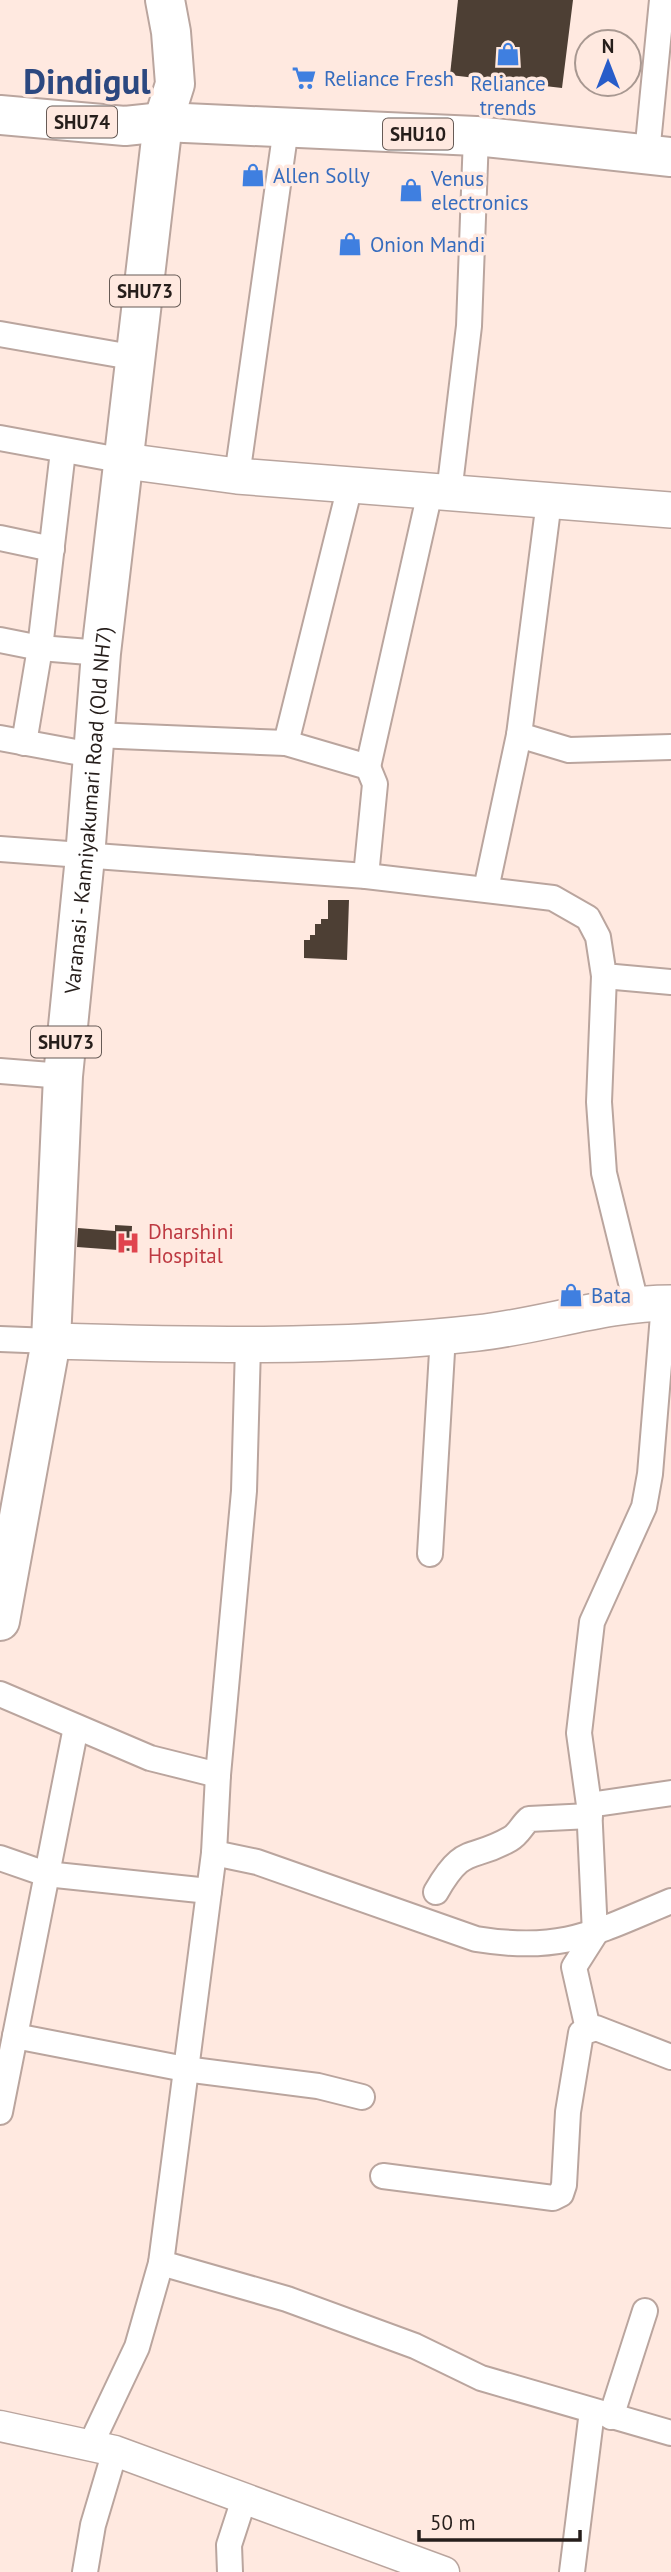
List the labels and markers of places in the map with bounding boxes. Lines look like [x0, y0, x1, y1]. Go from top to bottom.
shop icon: Reliance trends [494, 40, 522, 68]
supermarket icon: Reliance Fresh [290, 64, 318, 92]
place label: Reliance Fresh [324, 65, 454, 92]
place label: Reliance trends [470, 70, 546, 121]
shop icon: Allen Solly [239, 161, 267, 189]
place label: Allen Solly [273, 162, 370, 189]
place label: Venus electronics [430, 165, 529, 216]
shop icon: Venus electronics [397, 176, 425, 204]
shop icon: Onion Mandi [336, 230, 364, 258]
place label: Onion Mandi [370, 231, 485, 258]
place label: Dharshini Hospital [148, 1218, 234, 1269]
hospital icon: Dharshini Hospital [114, 1229, 142, 1257]
shop icon: Bata [557, 1281, 585, 1309]
place label: Bata [591, 1282, 631, 1309]

